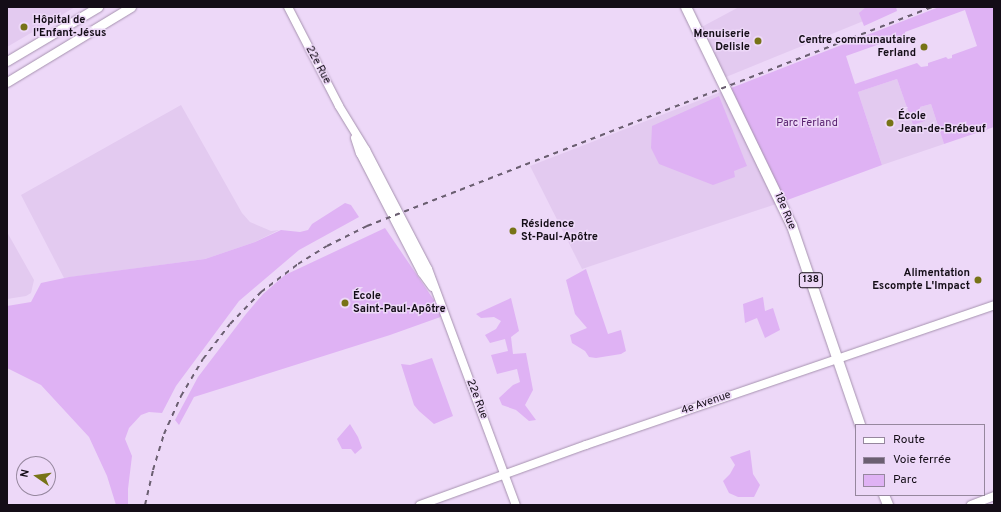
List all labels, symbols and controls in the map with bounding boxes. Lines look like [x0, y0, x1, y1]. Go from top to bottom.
place label: Hôpital de l'Enfant-Jésus [33, 14, 106, 40]
marker: Hôpital de l'Enfant-Jésus [18, 21, 30, 33]
place label: Menuiserie Delisle [694, 28, 750, 54]
place label: Centre communautaire Ferland [798, 34, 916, 60]
marker: Menuiserie Delisle [753, 36, 763, 46]
marker: Centre communautaire Ferland [919, 42, 929, 52]
street label: 22e Rue [303, 44, 333, 86]
place label: École Jean-de-Brébeuf [898, 110, 986, 136]
park label: Parc Ferland [776, 116, 838, 130]
marker: École Jean-de-Brébeuf [885, 118, 895, 128]
street label: 18e Rue [771, 191, 799, 231]
place label: Résidence St-Paul-Apôtre [521, 218, 598, 244]
marker: Résidence St-Paul-Apôtre [508, 226, 518, 236]
place label: Alimentation Escompte L'Impact [872, 267, 970, 293]
road number: 138 [798, 272, 824, 288]
marker: Alimentation Escompte L'Impact [973, 275, 983, 285]
place label: École Saint-Paul-Apôtre [353, 290, 446, 316]
marker: École Saint-Paul-Apôtre [340, 298, 350, 308]
street label: 22e Rue [463, 377, 491, 421]
street label: 4e Avenue [679, 388, 733, 418]
legend [855, 424, 985, 496]
text: Route [893, 432, 925, 448]
text: Voie ferrée [893, 452, 951, 468]
north arrow [16, 456, 56, 496]
text: N [18, 468, 33, 479]
text: Parc [893, 472, 917, 488]

